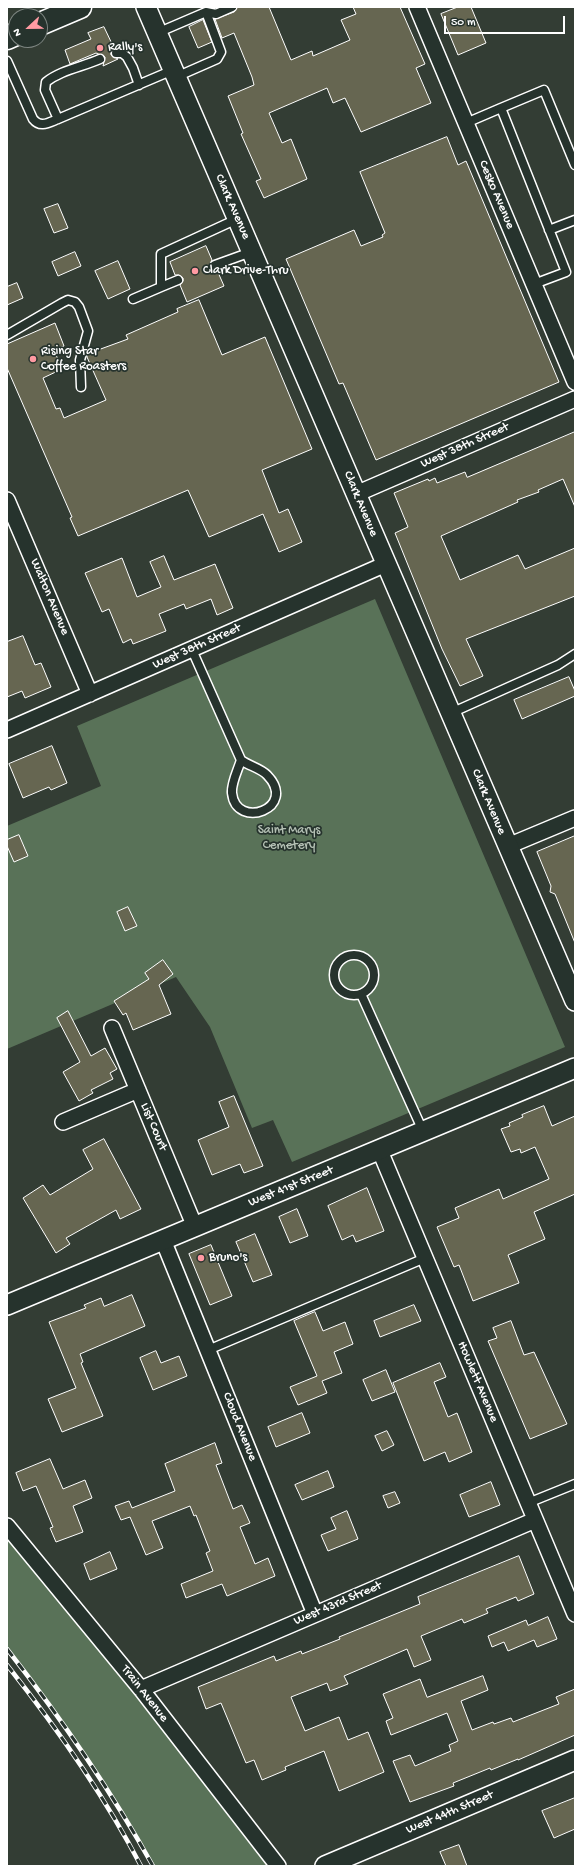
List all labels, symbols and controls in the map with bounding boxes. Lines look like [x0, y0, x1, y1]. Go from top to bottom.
north arrow [8, 8, 48, 48]
scale bar [446, 8, 567, 34]
text: 50 m [451, 16, 476, 30]
text: N [11, 27, 25, 38]
place label: Rally's [108, 40, 142, 56]
marker: Rally's [95, 43, 105, 53]
street label: Cesko Avenue [475, 158, 517, 232]
street label: Clark Avenue [211, 172, 253, 242]
place label: Clark Drive-Thru [203, 263, 289, 279]
marker: Clark Drive-Thru [190, 266, 200, 276]
place label: Rising Star Coffee Roasters [41, 344, 126, 375]
marker: Rising Star Coffee Roasters [28, 354, 38, 364]
street label: West 38th Street [419, 420, 511, 472]
street label: Clark Avenue [339, 469, 381, 539]
street label: Walton Avenue [26, 556, 72, 638]
street label: West 38th Street [151, 621, 243, 673]
street label: Clark Avenue [467, 767, 509, 837]
park label: Saint Marys Cemetery [258, 823, 320, 854]
street label: List Court [136, 1101, 170, 1153]
street label: West 41st Street [246, 1163, 336, 1211]
place label: Bruno's [209, 1250, 247, 1266]
marker: Bruno's [196, 1253, 206, 1263]
street label: Howlett Avenue [453, 1339, 501, 1425]
street label: Cloud Avenue [218, 1390, 260, 1464]
street label: West 43rd Street [292, 1578, 384, 1630]
street label: Train Avenue [117, 1662, 171, 1726]
street label: West 44th Street [404, 1788, 496, 1838]

